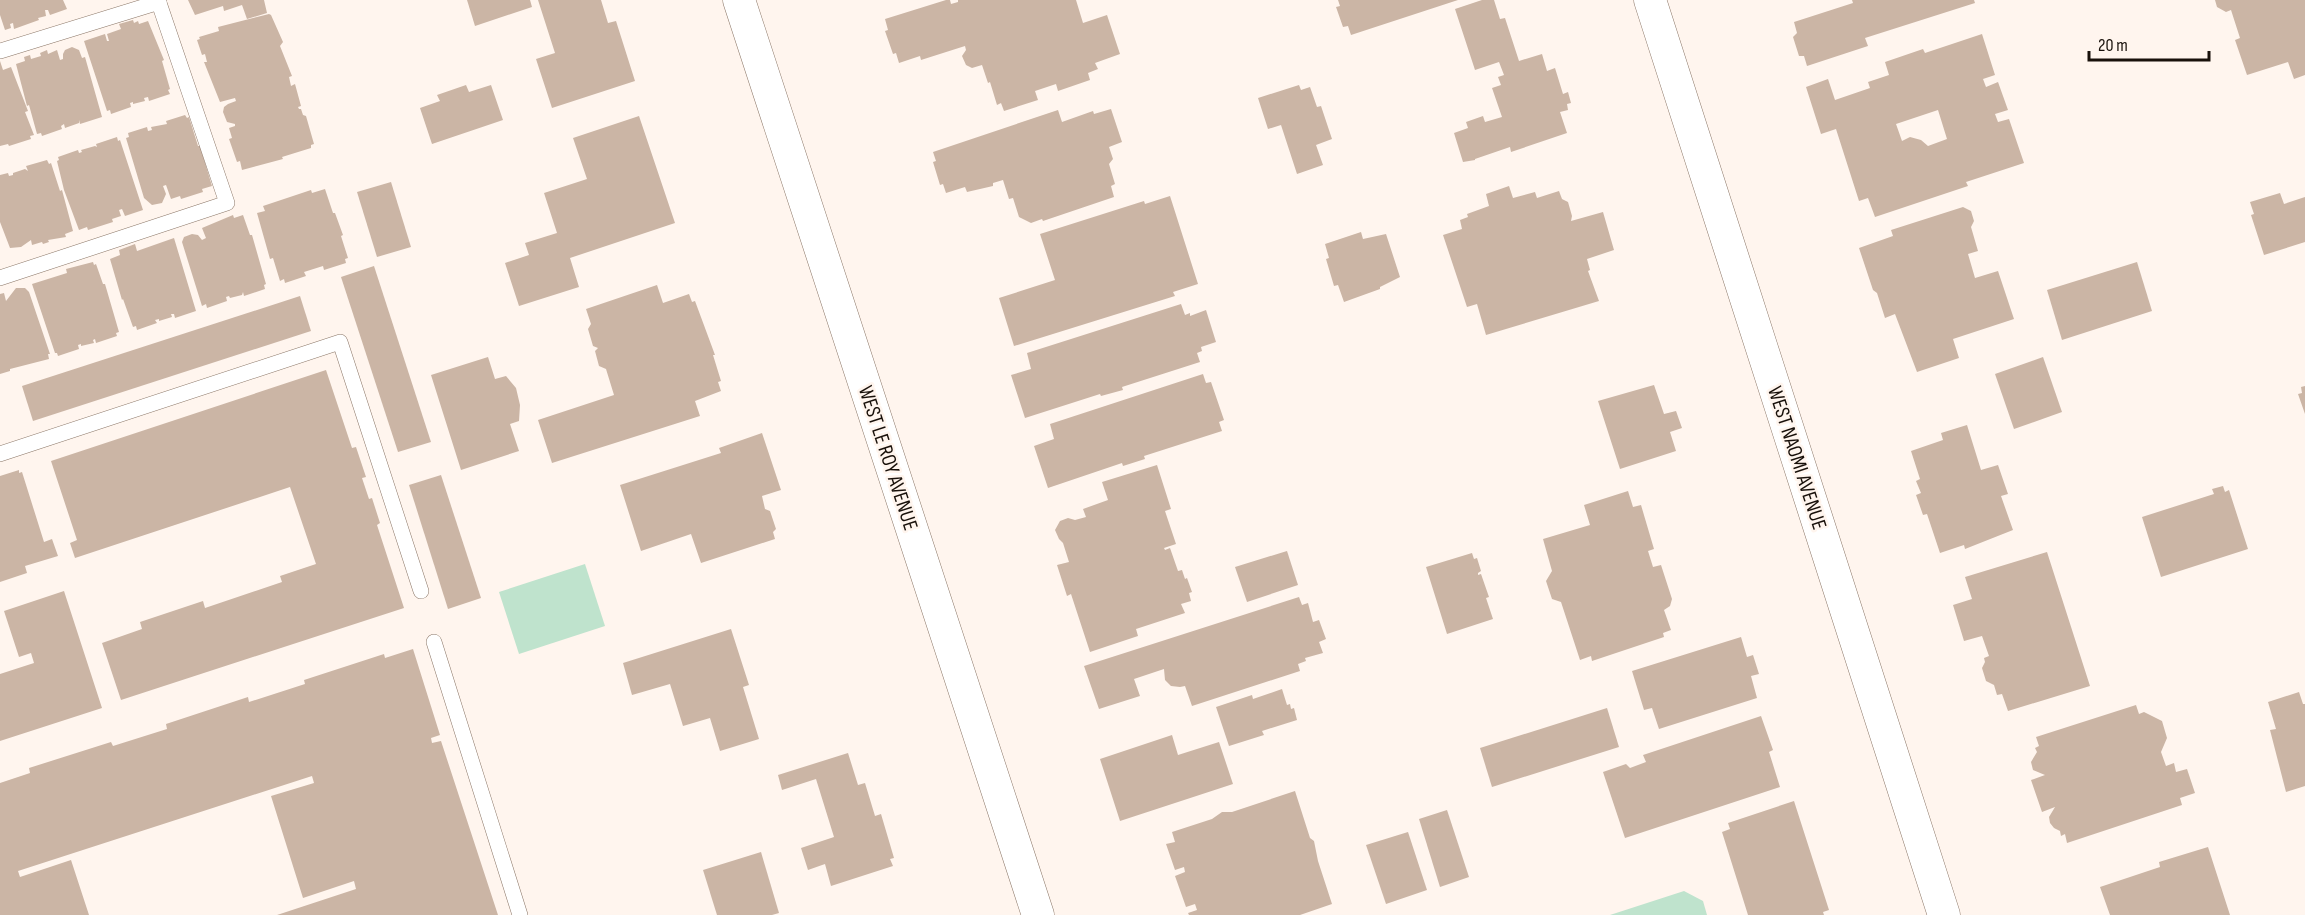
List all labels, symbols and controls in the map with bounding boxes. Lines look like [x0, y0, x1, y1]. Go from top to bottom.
scale bar [2089, 24, 2209, 62]
text: 20 m [2098, 35, 2128, 56]
street label: WEST LE ROY AVENUE [853, 383, 923, 533]
street label: WEST NAOMI AVENUE [1762, 383, 1832, 533]

